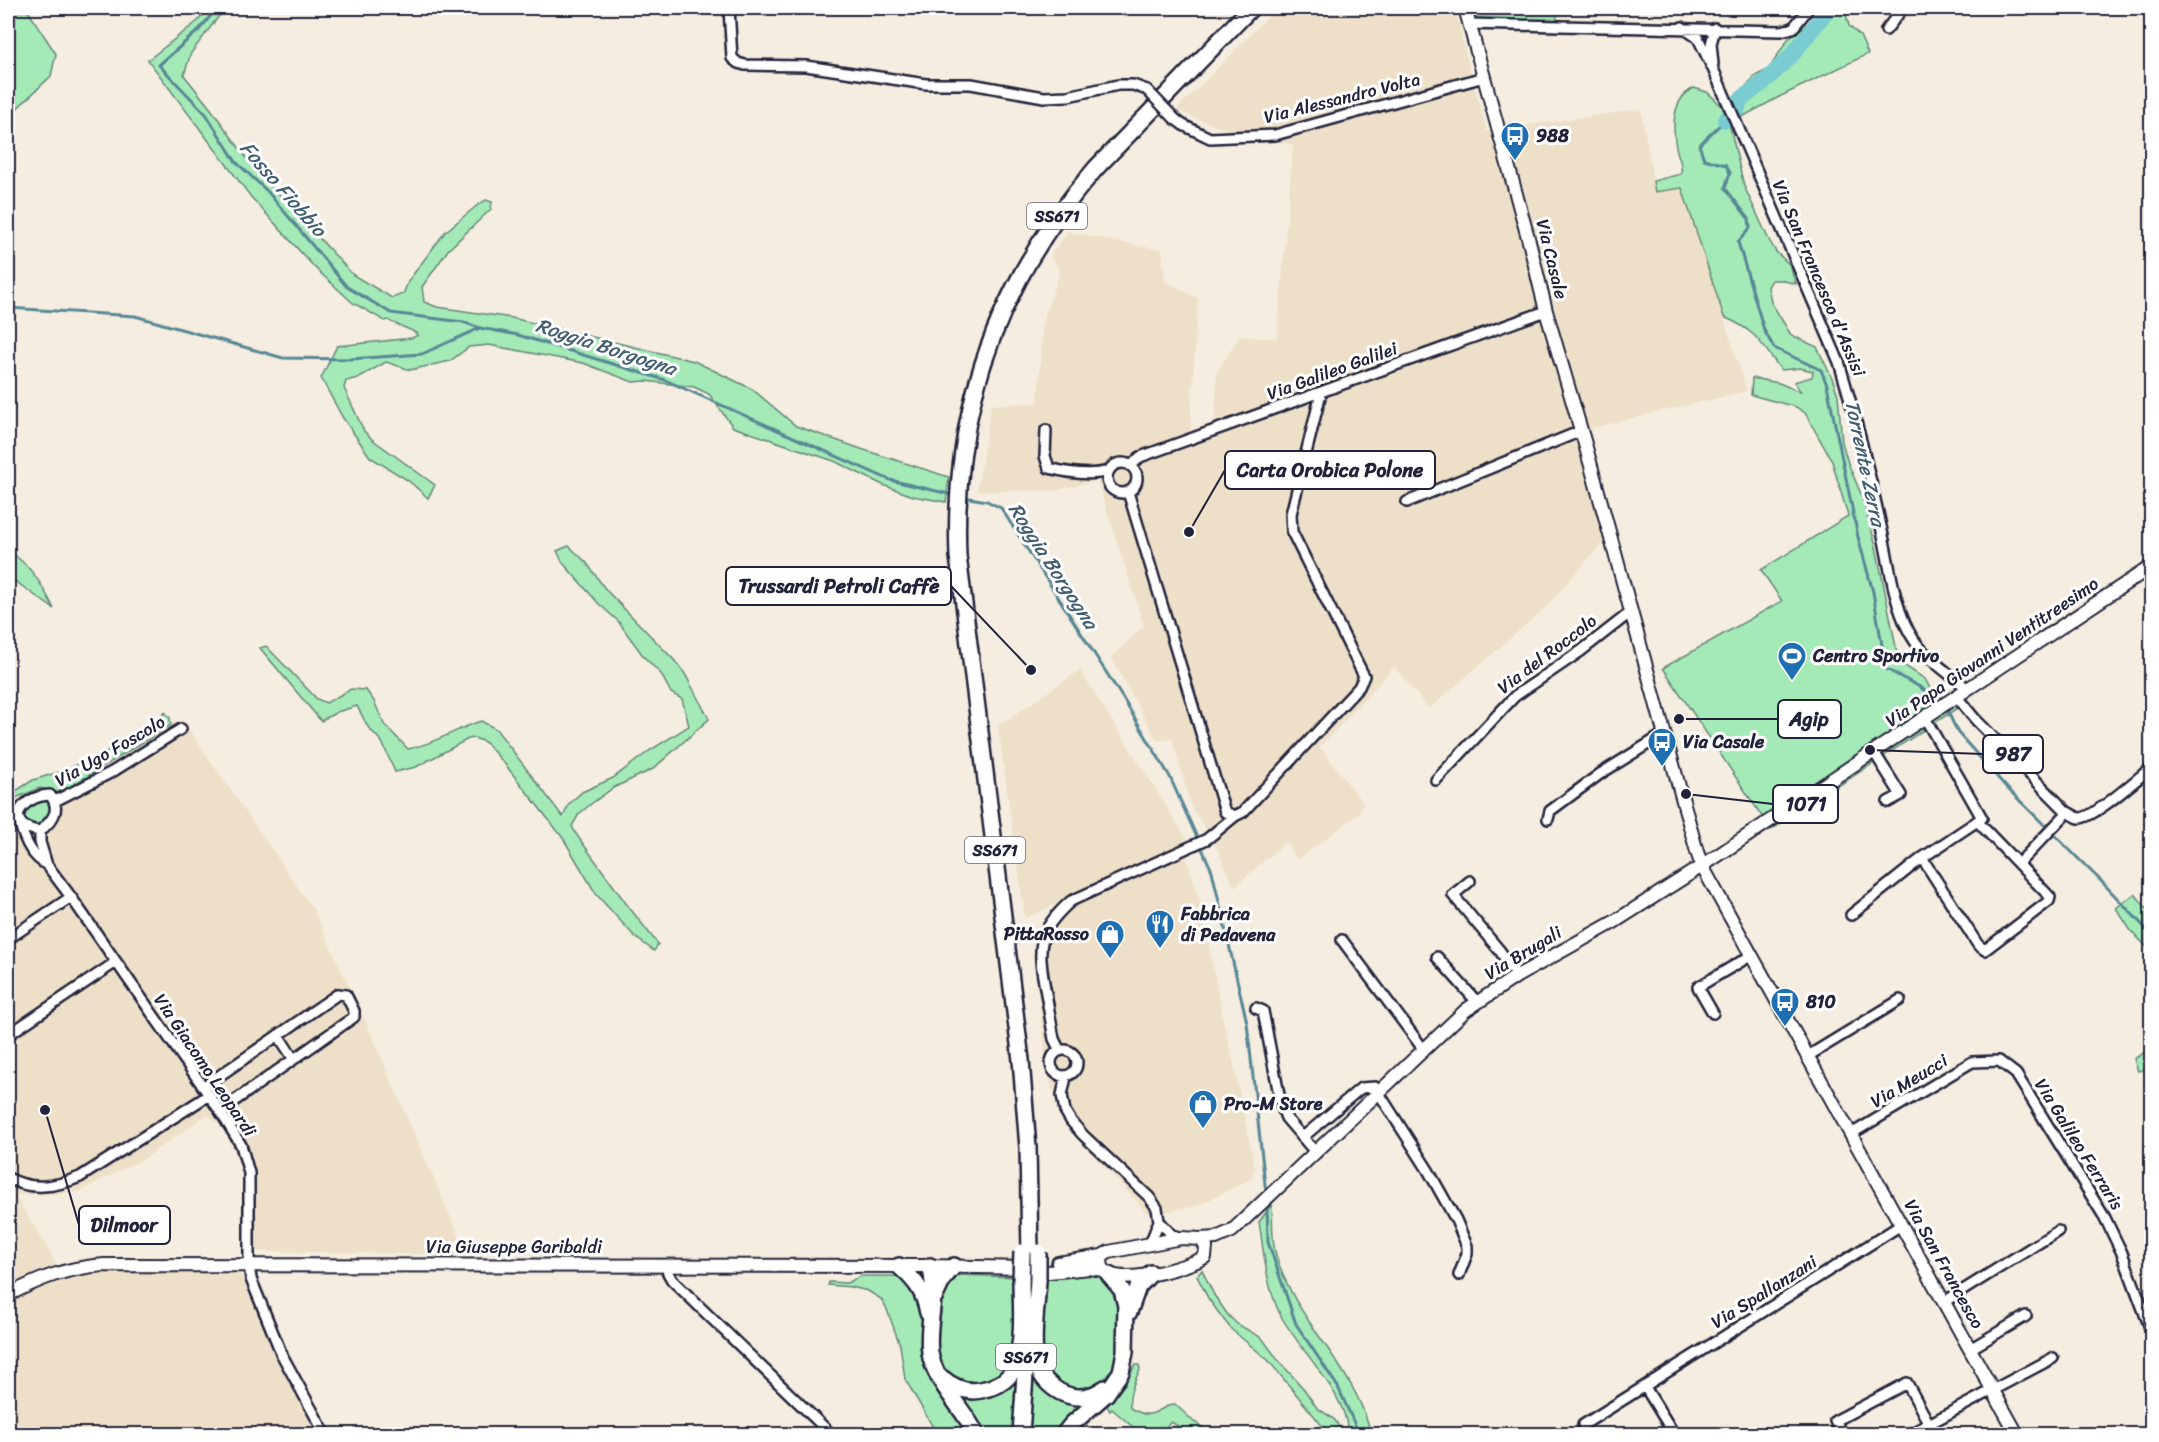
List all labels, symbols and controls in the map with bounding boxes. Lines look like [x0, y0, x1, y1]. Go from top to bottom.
street label: Via Alessandro Volta [1260, 63, 1424, 133]
bus stop icon: 988 [1499, 120, 1531, 162]
place label: 988 [1536, 120, 1569, 152]
water label: Fosso Fiobbio [231, 133, 336, 246]
street label: Via San Francesco d'Assisi [1763, 175, 1875, 382]
road number: SS671 [1027, 203, 1087, 229]
street label: Via Casale [1527, 216, 1577, 302]
water label: Roggia Borgogna [531, 308, 682, 387]
street label: Via Galileo Galilei [1262, 332, 1403, 409]
water label: Torrente Zerra [1835, 397, 1896, 532]
callout: Carta Orobica Polone [1225, 451, 1435, 489]
text: Carta Orobica Polone [1236, 453, 1424, 488]
water label: Roggia Borgogna [999, 495, 1108, 638]
callout: Trussardi Petroli Caffè [726, 567, 951, 605]
street label: Via Papa Giovanni Ventitreesimo [1879, 568, 2105, 736]
text: Trussardi Petroli Caffè [739, 569, 940, 604]
street label: Via del Roccolo [1490, 605, 1604, 702]
sports icon: Centro Sportivo [1776, 640, 1808, 682]
place label: Centro Sportivo [1812, 640, 1940, 672]
callout: Agip [1778, 700, 1841, 738]
text: Agip [1788, 702, 1829, 737]
street label: Via Ugo Foscolo [49, 706, 171, 796]
bus stop icon: Via Casale [1646, 726, 1678, 768]
place label: Via Casale [1683, 726, 1765, 758]
callout: 987 [1983, 735, 2043, 773]
text: 987 [1995, 737, 2032, 772]
callout: 1071 [1773, 785, 1838, 823]
text: 1071 [1785, 787, 1827, 822]
road number: SS671 [965, 837, 1025, 863]
place label: Fabbrica di Pedavena [1180, 898, 1276, 951]
restaurant icon: Fabbrica di Pedavena [1144, 908, 1176, 950]
street label: Via Brugali [1478, 917, 1569, 989]
place label: PittaRosso [1004, 918, 1090, 950]
shop icon: PittaRosso [1094, 918, 1126, 960]
bus stop icon: 810 [1769, 986, 1801, 1028]
place label: 810 [1805, 986, 1836, 1018]
street label: Via Giacomo Leopardi [145, 987, 266, 1144]
street label: Via Meucci [1864, 1045, 1955, 1117]
street label: Via Galileo Ferraris [2026, 1072, 2133, 1217]
shop icon: Pro-M Store [1187, 1088, 1219, 1130]
place label: Pro-M Store [1224, 1088, 1323, 1120]
street label: Via San Francesco [1895, 1193, 1993, 1335]
callout: Dilmoor [79, 1206, 170, 1244]
text: Dilmoor [91, 1208, 159, 1243]
street label: Via Giuseppe Garibaldi [426, 1231, 603, 1263]
street label: Via Spallanzani [1704, 1246, 1824, 1338]
road number: SS671 [996, 1344, 1056, 1370]

